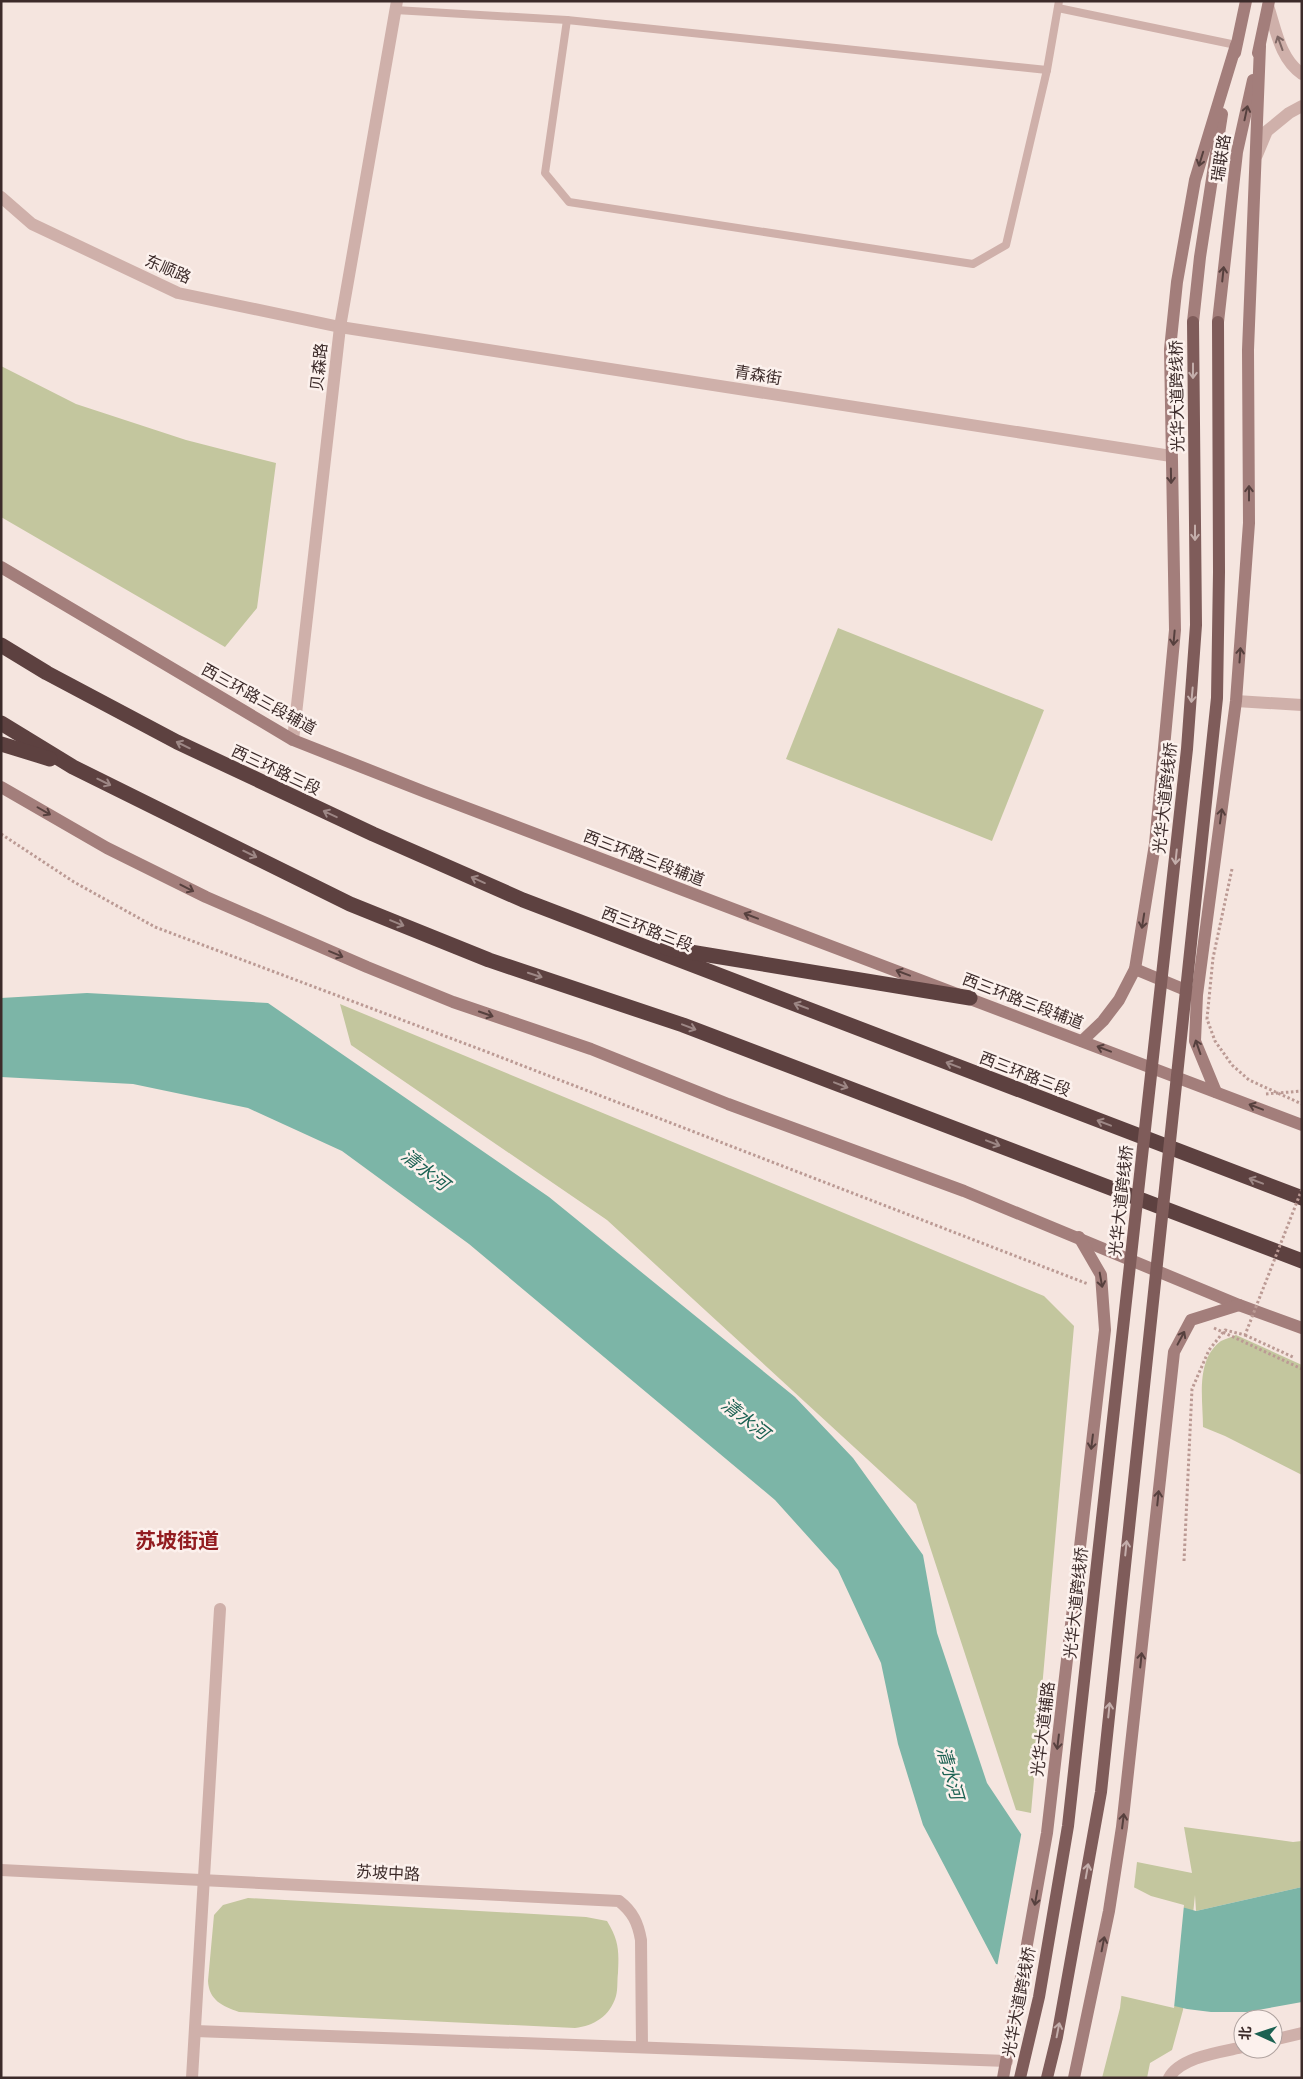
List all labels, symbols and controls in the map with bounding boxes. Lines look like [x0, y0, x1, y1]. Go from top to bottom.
one-way arrow [1275, 36, 1284, 51]
one-way arrow [1241, 105, 1251, 121]
street label: 瑞联路 [1208, 133, 1234, 183]
one-way arrow [1196, 150, 1206, 166]
street label: 东顺路 [142, 251, 194, 287]
one-way arrow [1218, 266, 1228, 282]
street label: 光华大道跨线桥 [1167, 340, 1187, 452]
street label: 贝森路 [307, 342, 331, 392]
street label: 青森街 [733, 362, 783, 388]
one-way arrow [1188, 362, 1198, 378]
one-way arrow [1166, 468, 1176, 484]
one-way arrow [1244, 485, 1254, 502]
one-way arrow [1190, 524, 1200, 541]
one-way arrow [1169, 630, 1179, 646]
one-way arrow [1235, 647, 1244, 663]
street label: 西三环路三段辅道 [198, 660, 320, 738]
one-way arrow [1187, 687, 1197, 703]
one-way arrow [176, 740, 191, 749]
street label: 西三环路三段 [228, 741, 324, 799]
street label: 光华大道跨线桥 [1150, 741, 1180, 855]
one-way arrow [96, 778, 111, 787]
one-way arrow [36, 807, 50, 817]
one-way arrow [323, 809, 338, 818]
one-way arrow [1216, 809, 1226, 825]
street label: 西三环路三段辅道 [581, 826, 707, 890]
one-way arrow [242, 849, 257, 859]
one-way arrow [1171, 849, 1180, 865]
one-way arrow [471, 875, 486, 885]
one-way arrow [179, 884, 194, 893]
street label: 西三环路三段 [599, 903, 695, 955]
one-way arrow [744, 911, 760, 920]
one-way arrow [1137, 913, 1147, 929]
one-way arrow [389, 919, 404, 928]
one-way arrow [328, 949, 343, 959]
one-way arrow [896, 968, 912, 977]
street label: 西三环路三段辅道 [960, 969, 1086, 1033]
one-way arrow [527, 971, 543, 980]
one-way arrow [794, 1001, 809, 1011]
one-way arrow [478, 1010, 494, 1019]
one-way arrow [681, 1023, 696, 1032]
one-way arrow [1193, 1040, 1202, 1055]
one-way arrow [1097, 1044, 1113, 1053]
street label: 西三环路三段 [977, 1048, 1073, 1100]
one-way arrow [946, 1059, 961, 1069]
one-way arrow [833, 1081, 848, 1090]
one-way arrow [1249, 1102, 1264, 1111]
one-way arrow [1097, 1117, 1112, 1126]
one-way arrow [985, 1139, 1000, 1148]
street label: 光华大道跨线桥 [1106, 1144, 1136, 1258]
water label: 清水河 [397, 1145, 455, 1197]
one-way arrow [1249, 1176, 1264, 1185]
one-way arrow [1096, 1272, 1106, 1288]
one-way arrow [1177, 1331, 1186, 1346]
water label: 清水河 [717, 1394, 775, 1446]
one-way arrow [1087, 1433, 1097, 1449]
one-way arrow [1153, 1490, 1163, 1506]
district label: 苏坡街道 [135, 1528, 219, 1553]
one-way arrow [1122, 1540, 1131, 1556]
street label: 光华大道跨线桥 [1061, 1546, 1091, 1660]
one-way arrow [1136, 1652, 1145, 1668]
street label: 光华大道辅路 [1028, 1680, 1058, 1778]
one-way arrow [1105, 1702, 1114, 1718]
one-way arrow [1053, 1734, 1063, 1750]
water label: 清水河 [932, 1744, 969, 1805]
one-way arrow [1118, 1813, 1128, 1829]
street label: 苏坡中路 [356, 1862, 420, 1884]
one-way arrow [1083, 1863, 1093, 1879]
one-way arrow [1030, 1890, 1040, 1906]
one-way arrow [1098, 1937, 1108, 1953]
street label: 光华大道跨线桥 [999, 1945, 1039, 2059]
north arrow [1233, 2009, 1283, 2059]
one-way arrow [1054, 2023, 1064, 2039]
text: 北 [1237, 2026, 1254, 2041]

